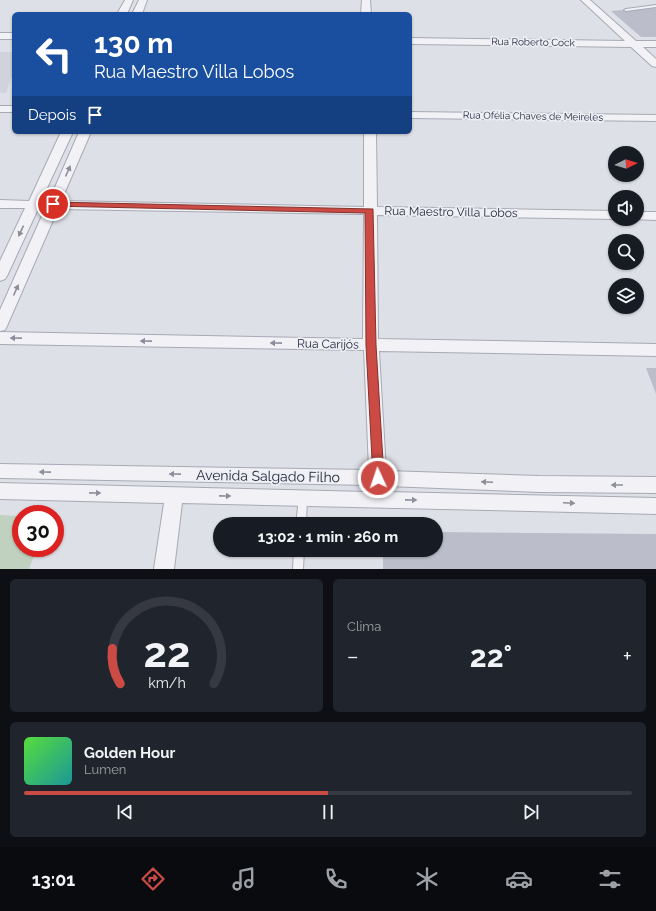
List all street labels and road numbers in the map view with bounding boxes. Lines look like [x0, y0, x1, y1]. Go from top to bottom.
street label: Rua Roberto Cock [491, 36, 576, 48]
street label: Rua Ofélia Chaves de Meireles [463, 109, 603, 123]
street label: Rua Maestro Villa Lobos [384, 204, 518, 220]
street label: Rua Carijós [297, 336, 359, 352]
street label: Avenida Salgado Filho [196, 467, 340, 485]

